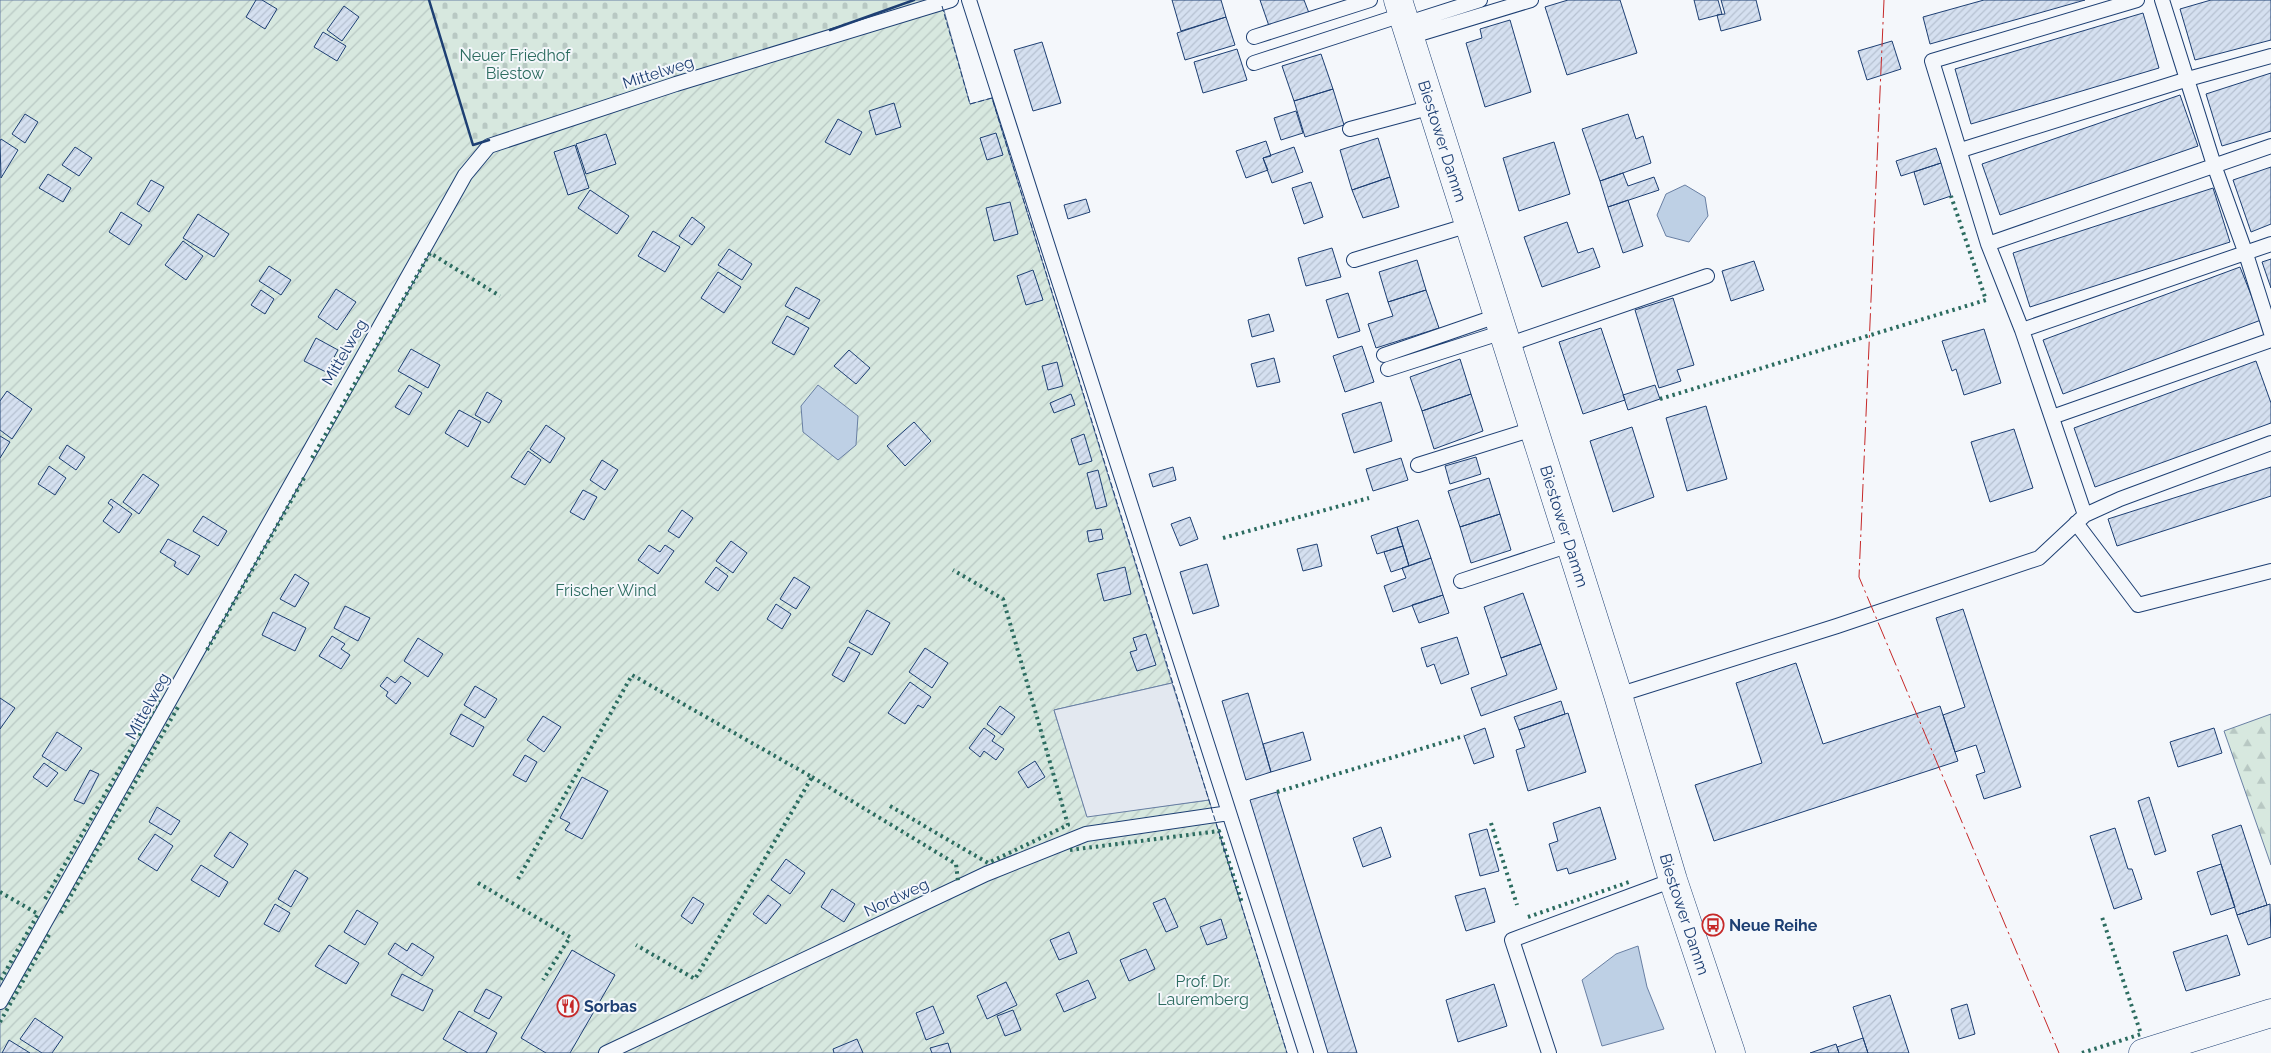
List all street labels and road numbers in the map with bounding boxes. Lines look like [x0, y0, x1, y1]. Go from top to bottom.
street label: Mittelweg [620, 52, 696, 93]
street label: Biestower Damm [1414, 78, 1470, 205]
street label: Mittelweg [318, 316, 371, 389]
street label: Biestower Damm [1536, 463, 1592, 590]
street label: Mittelweg [121, 669, 174, 743]
street label: Biestower Damm [1656, 851, 1713, 977]
street label: Nordweg [861, 874, 932, 921]

